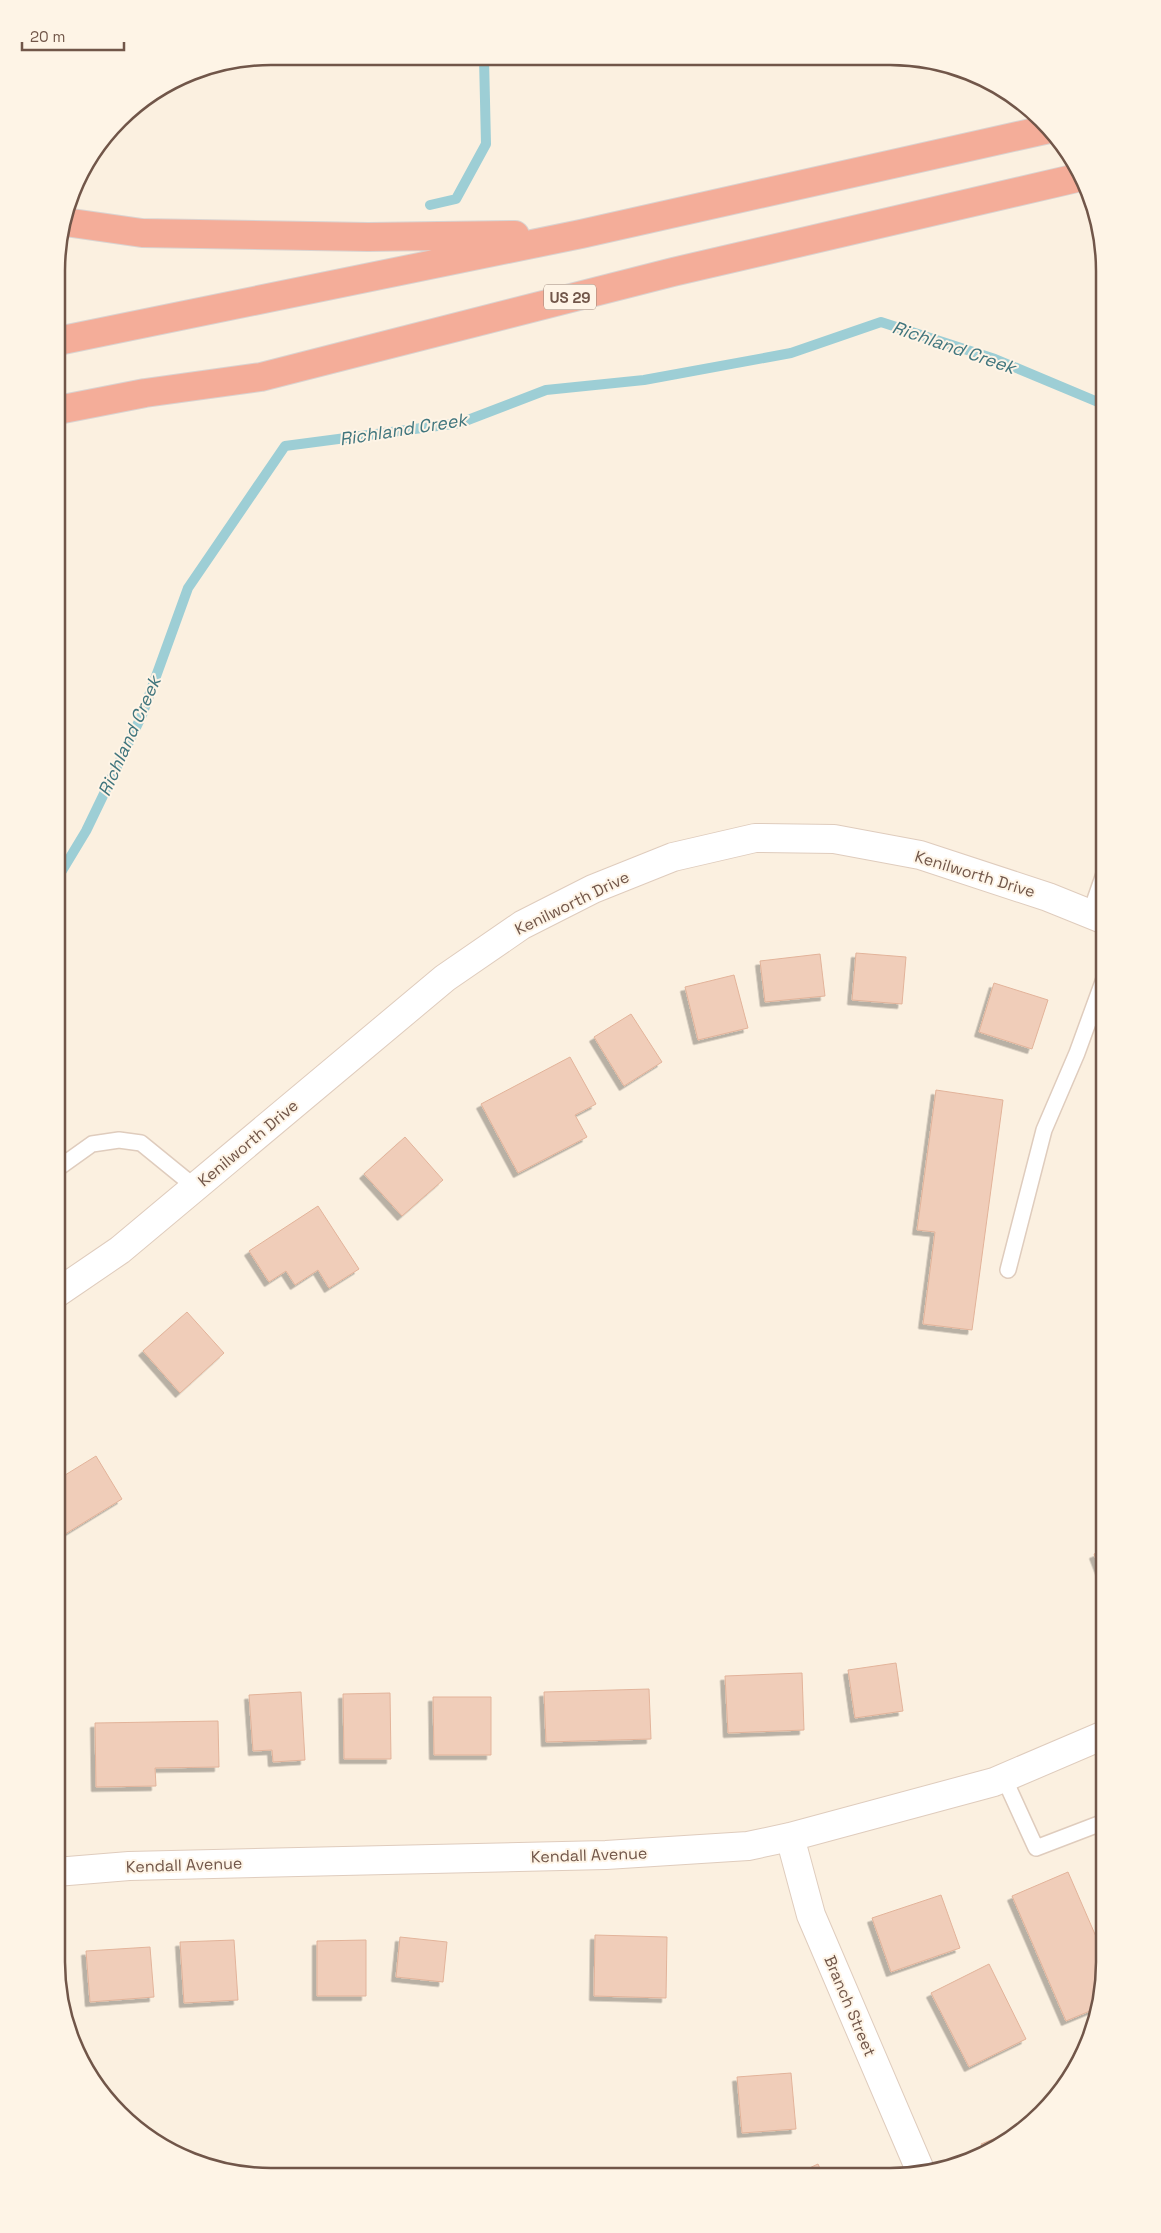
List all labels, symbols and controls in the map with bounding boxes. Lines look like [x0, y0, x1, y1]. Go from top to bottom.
scale bar [22, 20, 125, 52]
text: 20 m [30, 27, 65, 46]
road number: US 29 [544, 284, 596, 310]
water label: Richland Creek [889, 315, 1021, 380]
water label: Richland Creek [338, 407, 471, 450]
water label: Richland Creek [92, 670, 167, 799]
street label: Kenilworth Drive [912, 846, 1038, 902]
street label: Kenilworth Drive [511, 866, 633, 940]
street label: Kenilworth Drive [193, 1095, 303, 1191]
street label: Kendall Avenue [530, 1842, 648, 1868]
street label: Kendall Avenue [125, 1852, 243, 1878]
street label: Branch Street [819, 1952, 881, 2060]

